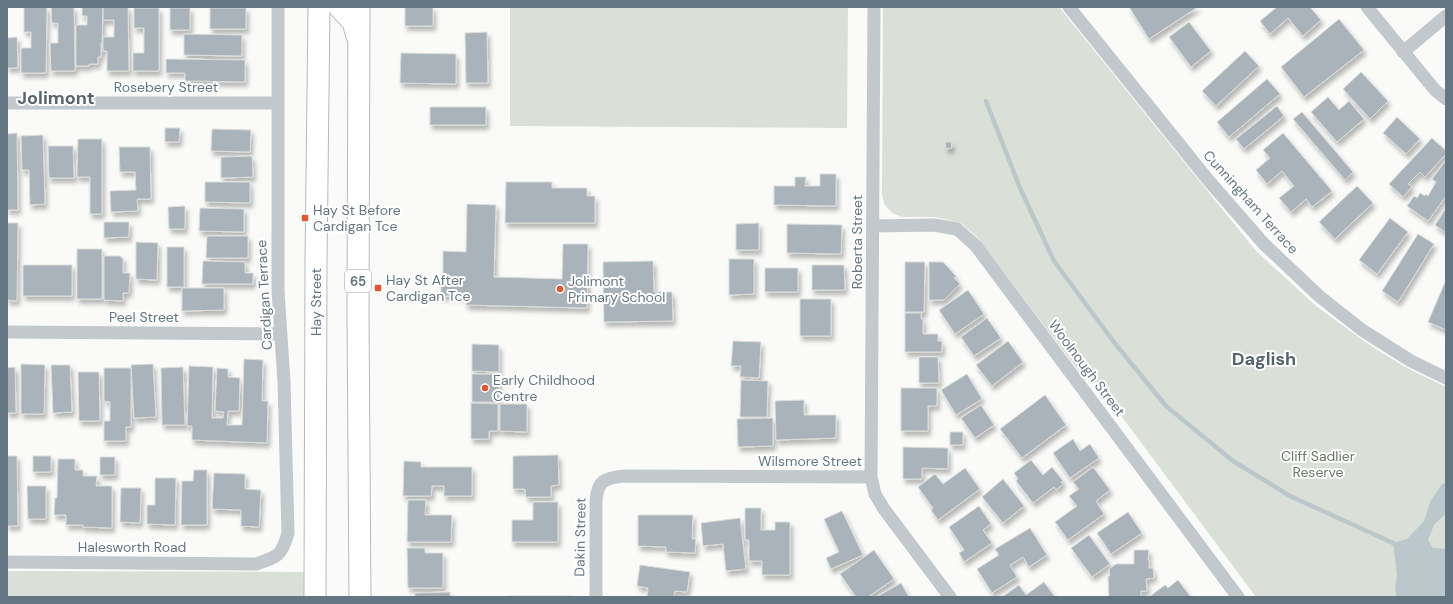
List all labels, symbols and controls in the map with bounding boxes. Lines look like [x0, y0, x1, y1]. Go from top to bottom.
street label: Rosebery Street [114, 78, 218, 96]
district label: Jolimont [17, 86, 95, 110]
street label: Cunningham Terrace [1200, 146, 1302, 258]
street label: Roberta Street [848, 195, 866, 289]
place label: Hay St Before Cardigan Tce [313, 201, 401, 235]
marker: Hay St Before Cardigan Tce [300, 213, 310, 223]
street label: Cardigan Terrace [252, 239, 276, 351]
street label: Hay Street [307, 268, 325, 336]
road number: 65 [345, 270, 371, 292]
place label: Hay St After Cardigan Tce [386, 271, 470, 305]
place label: Jolimont Primary School [568, 272, 665, 306]
marker: Hay St After Cardigan Tce [373, 283, 383, 293]
marker: Jolimont Primary School [555, 284, 565, 294]
street label: Peel Street [109, 308, 179, 326]
street label: Woolnough Street [1045, 316, 1129, 420]
district label: Daglish [1232, 347, 1296, 371]
place label: Early Childhood Centre [493, 371, 595, 405]
marker: Early Childhood Centre [480, 383, 490, 393]
park label: Cliff Sadlier Reserve [1281, 447, 1355, 481]
street label: Wilsmore Street [758, 452, 862, 470]
street label: Dakin Street [570, 497, 590, 577]
street label: Halesworth Road [78, 538, 186, 556]

